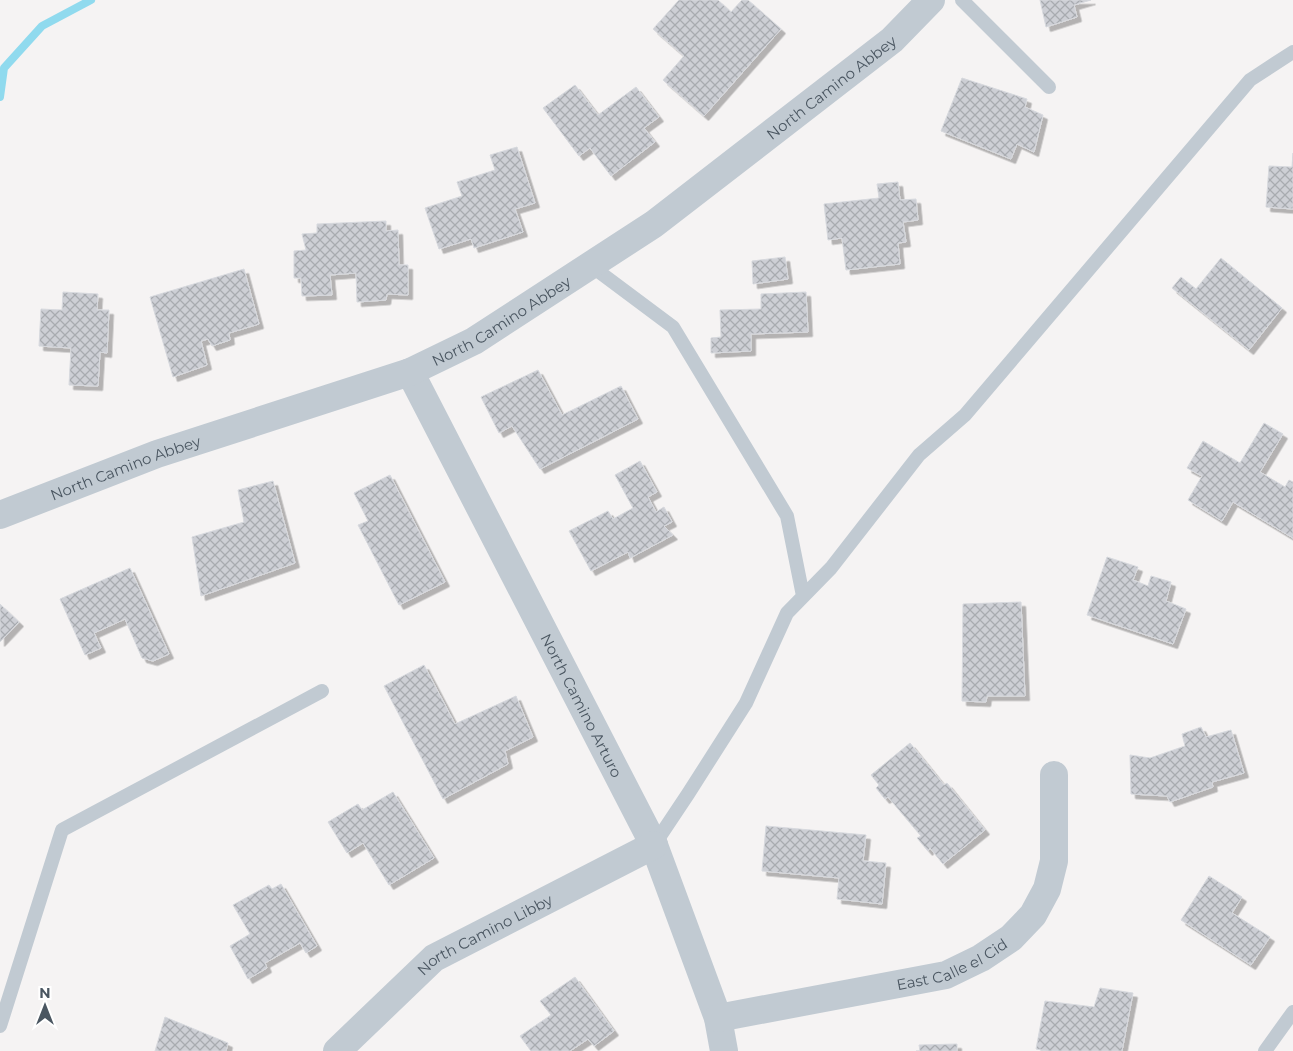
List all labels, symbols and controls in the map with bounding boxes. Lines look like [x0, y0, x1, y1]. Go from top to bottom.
street label: North Camino Abbey [762, 30, 900, 143]
street label: North Camino Abbey [428, 271, 575, 370]
street label: North Camino Abbey [47, 431, 204, 504]
street label: North Camino Arturo [537, 630, 627, 780]
street label: North Camino Libby [413, 889, 556, 979]
street label: East Calle el Cid [895, 934, 1011, 994]
north arrow [20, 981, 70, 1031]
text: N [39, 984, 51, 1002]

